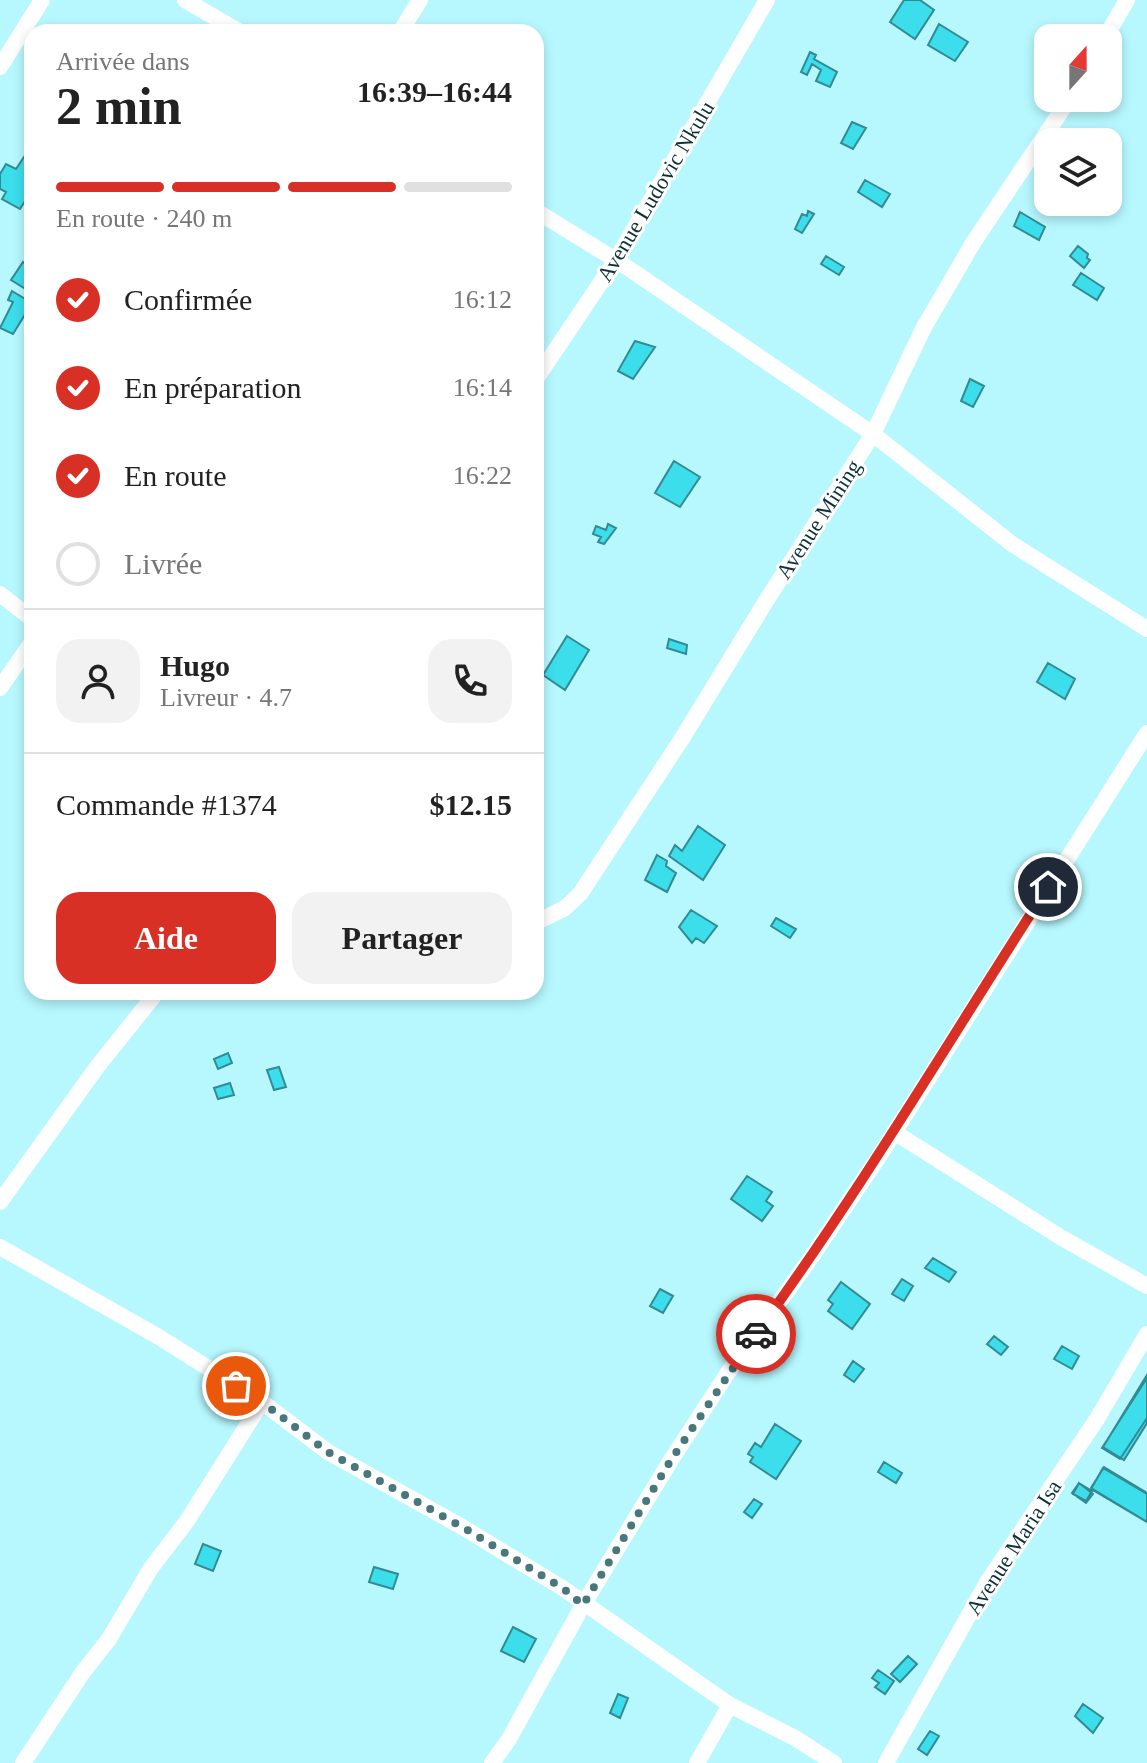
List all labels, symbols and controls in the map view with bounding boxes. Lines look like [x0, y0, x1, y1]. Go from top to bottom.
north arrow [1034, 24, 1122, 112]
map controls [1034, 24, 1122, 216]
text: Arrivée dans [56, 47, 190, 76]
text: 16:39–16:44 [357, 75, 512, 108]
text: 2 min [56, 78, 182, 135]
street label: Avenue Ludovic Nkulu [592, 96, 719, 286]
button: layers [1034, 128, 1122, 216]
text: En route · 240 m [56, 204, 232, 233]
icon: check [56, 278, 100, 322]
text: Confirmée [124, 283, 252, 316]
text: 16:12 [453, 285, 512, 314]
icon: check [56, 366, 100, 410]
text: En préparation [124, 371, 301, 404]
text: 16:14 [453, 373, 512, 402]
icon: check [56, 454, 100, 498]
street label: Avenue Mining [771, 455, 866, 584]
text: En route [124, 459, 226, 492]
text: 16:22 [453, 461, 512, 490]
text: Livrée [124, 547, 202, 580]
button: person [56, 639, 140, 723]
button: phone [428, 639, 512, 723]
text: Hugo [160, 649, 230, 682]
text: Livreur · 4.7 [160, 683, 292, 712]
text: Commande #1374 [56, 788, 277, 821]
text: $12.15 [430, 788, 512, 821]
pin [1014, 853, 1082, 921]
icon: home [1026, 865, 1070, 909]
button: Aide [56, 892, 276, 984]
button: Partager [292, 892, 512, 984]
courier [716, 1294, 796, 1374]
icon: car [734, 1312, 778, 1356]
pin [202, 1352, 270, 1420]
icon: bag [214, 1364, 258, 1408]
street label: Avenue Maria Isa [960, 1475, 1067, 1619]

